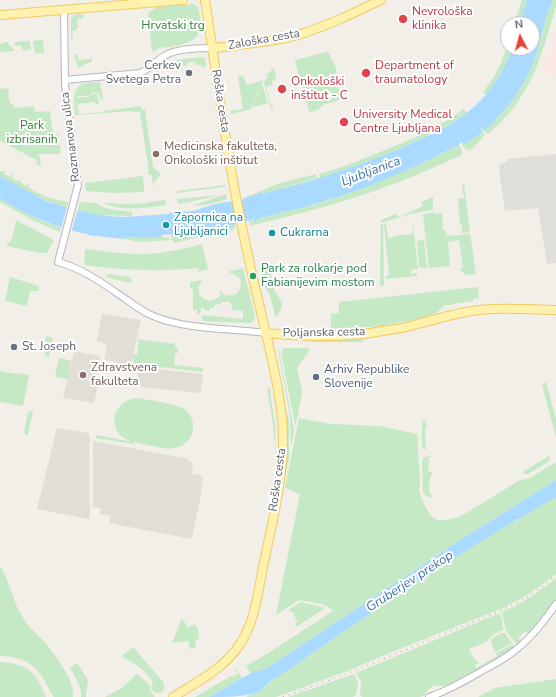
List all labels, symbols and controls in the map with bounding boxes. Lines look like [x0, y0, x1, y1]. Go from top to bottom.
place label: Nevrološka klinika [412, 5, 472, 33]
marker: Nevrološka klinika [397, 13, 409, 25]
north arrow [500, 16, 540, 56]
text: N [514, 17, 524, 32]
park label: Hrvatski trg [141, 19, 205, 33]
street label: Zaloška cesta [227, 27, 301, 53]
place label: Cerkev Svetega Petra [106, 59, 181, 87]
place label: Department of traumatology [375, 59, 454, 87]
marker: Department of traumatology [360, 67, 372, 79]
marker: Cerkev Svetega Petra [184, 68, 194, 78]
street label: Roška cesta [208, 68, 232, 134]
place label: Onkološki inštitut - C [291, 75, 348, 103]
marker: Onkološki inštitut - C [276, 83, 288, 95]
street label: Rozmanova ulica [58, 91, 84, 183]
place label: University Medical Centre Ljubljana [353, 108, 452, 136]
marker: University Medical Centre Ljubljana [338, 116, 350, 128]
park label: Park izbrisanih [7, 119, 57, 147]
place label: Medicinska fakulteta, Onkološki inštitut [164, 140, 277, 168]
marker: Medicinska fakulteta, Onkološki inštitut [151, 149, 161, 159]
water label: Ljubljanica [339, 154, 403, 190]
place label: Zapornica na Ljubljanici [174, 211, 243, 239]
marker: Zapornica na Ljubljanici [161, 220, 171, 230]
place label: Cukrarna [280, 226, 329, 240]
marker: Cukrarna [267, 228, 277, 238]
place label: Park za rolkarje pod Fabianijevim mostom [261, 262, 375, 290]
marker: Park za rolkarje pod Fabianijevim mostom [248, 271, 258, 281]
street label: Poljanska cesta [282, 325, 366, 341]
place label: St. Joseph [22, 340, 76, 354]
marker: St. Joseph [9, 342, 19, 352]
place label: Zdravstvena fakulteta [91, 361, 157, 389]
place label: Arhiv Republike Slovenije [324, 363, 409, 391]
marker: Zdravstvena fakulteta [78, 370, 88, 380]
marker: Arhiv Republike Slovenije [311, 372, 321, 382]
street label: Roška cesta [266, 447, 290, 513]
water label: Gruberjev prekop [364, 548, 456, 616]

